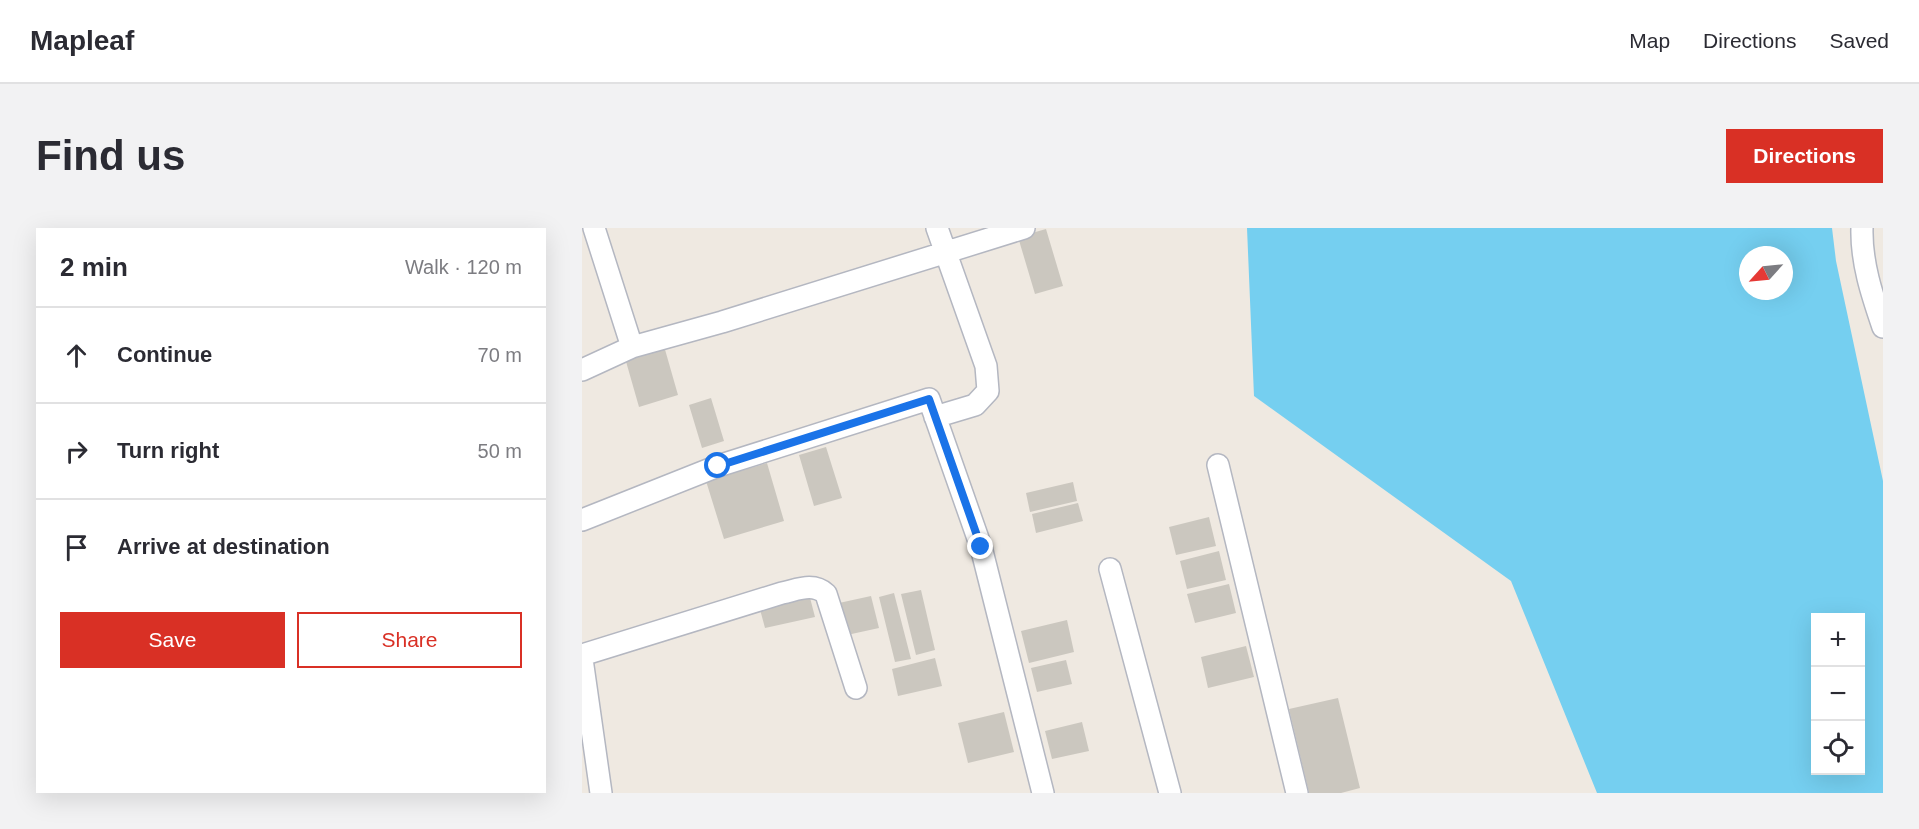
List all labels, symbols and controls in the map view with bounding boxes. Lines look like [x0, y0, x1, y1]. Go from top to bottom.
text: Mapleaf [30, 25, 134, 56]
text: Map [1629, 29, 1670, 52]
text: Directions [1703, 29, 1796, 52]
text: Saved [1829, 29, 1889, 52]
button: Directions [1726, 129, 1883, 183]
text: Find us [36, 132, 185, 179]
north arrow [1739, 246, 1793, 300]
text: 2 min [60, 252, 128, 282]
text: Walk · 120 m [405, 256, 522, 278]
icon: ahead [60, 339, 93, 372]
text: Continue [117, 342, 212, 367]
text: 70 m [478, 344, 522, 366]
icon: right [60, 435, 93, 468]
text: Turn right [117, 438, 219, 463]
text: 50 m [478, 440, 522, 462]
route start [704, 452, 730, 478]
icon: arrive [60, 531, 93, 564]
route end [967, 533, 993, 559]
text: Arrive at destination [117, 534, 330, 559]
button: Save [60, 612, 285, 668]
button: Share [297, 612, 522, 668]
map controls [1811, 613, 1865, 775]
button: + [1811, 613, 1865, 667]
button: − [1811, 667, 1865, 721]
button: locate [1811, 721, 1865, 775]

